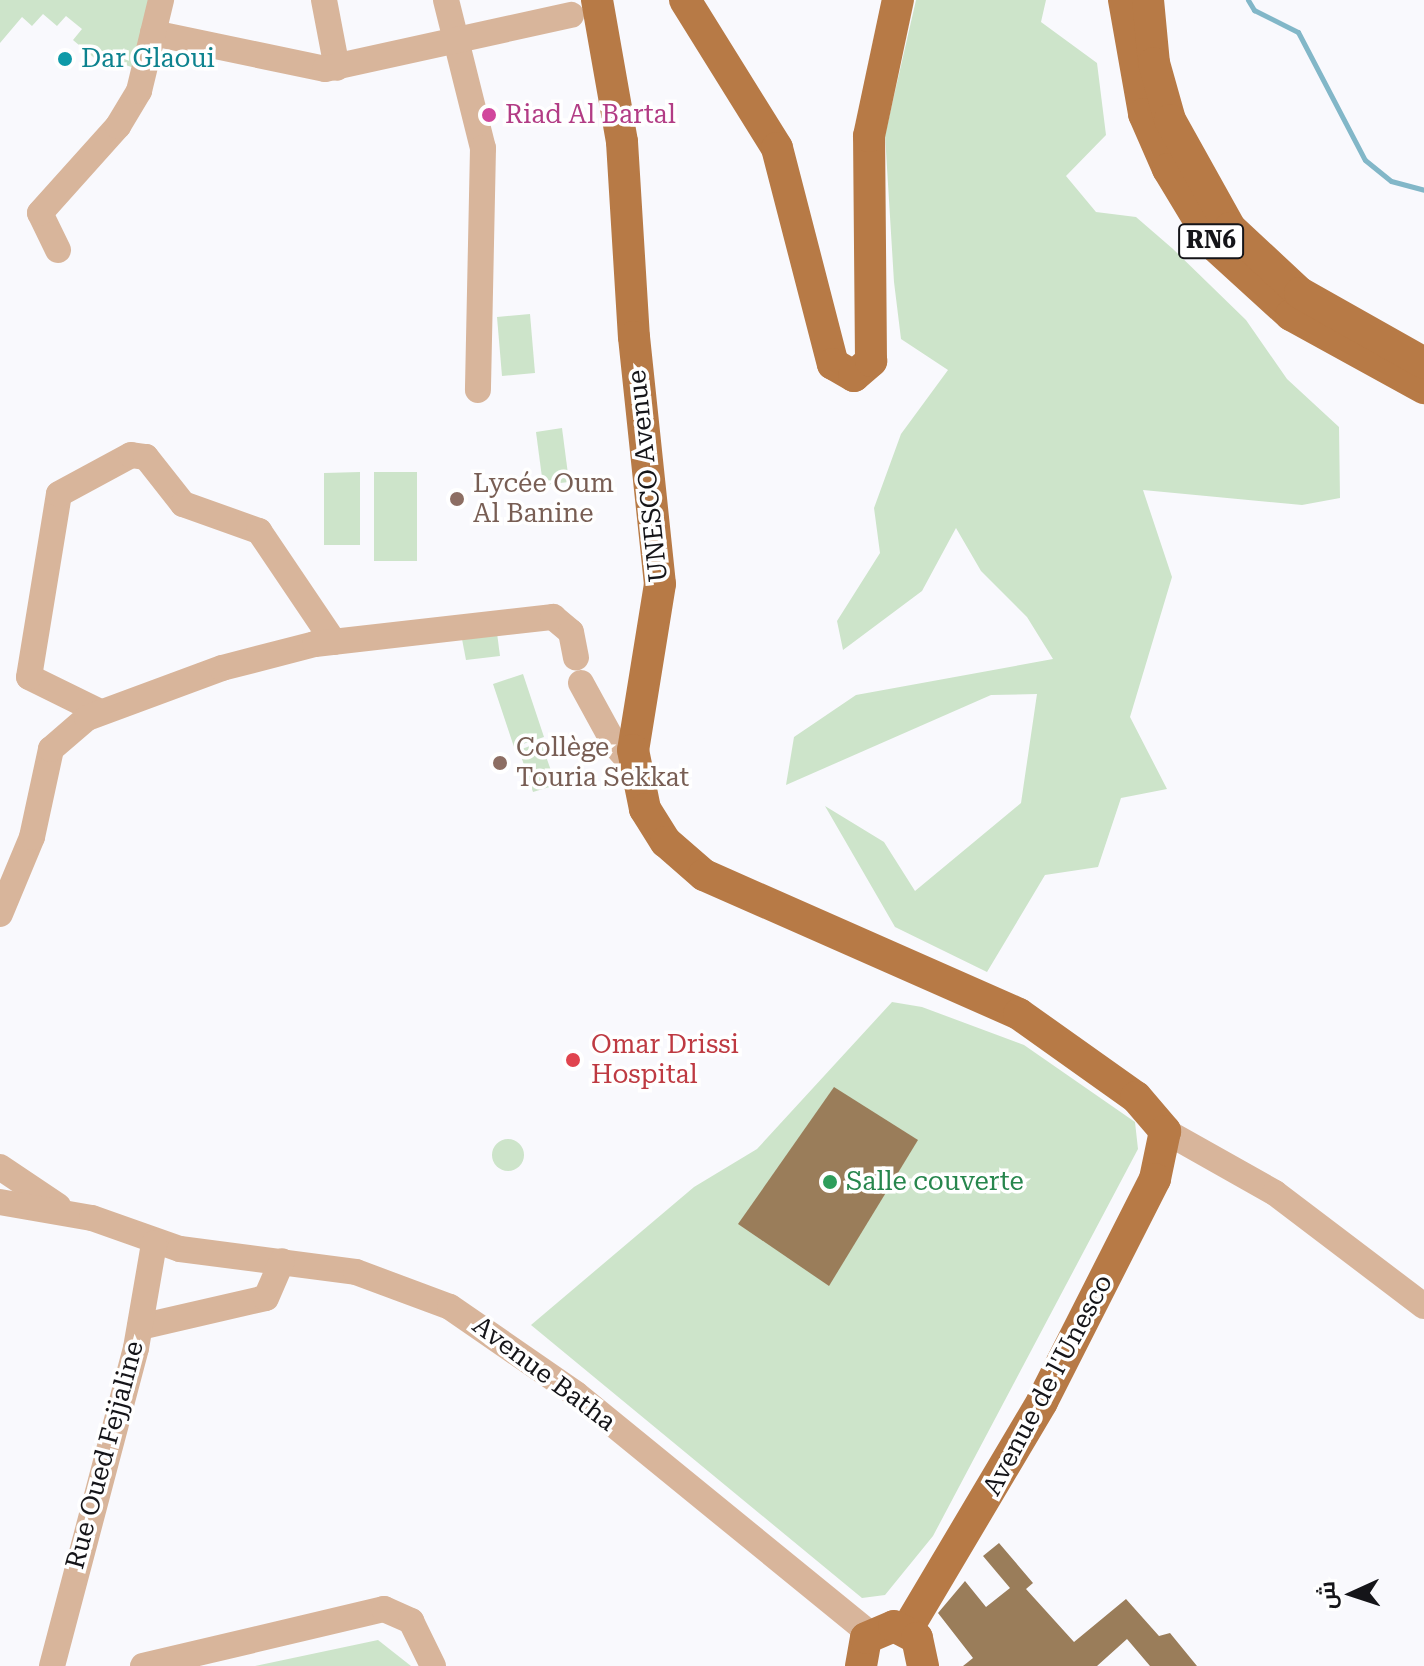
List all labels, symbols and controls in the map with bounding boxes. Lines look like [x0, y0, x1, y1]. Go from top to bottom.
place label: Dar Glaoui [81, 43, 215, 75]
marker: Dar Glaoui [56, 50, 74, 68]
place label: Riad Al Bartal [505, 99, 676, 131]
marker: Riad Al Bartal [480, 106, 498, 124]
road number: RN6 [1177, 221, 1245, 261]
street label: UNESCO Avenue [621, 368, 675, 584]
place label: Lycée Oum Al Banine [473, 468, 614, 530]
marker: Lycée Oum Al Banine [448, 490, 466, 508]
place label: Collège Touria Sekkat [516, 732, 689, 794]
marker: Collège Touria Sekkat [491, 754, 509, 772]
place label: Omar Drissi Hospital [591, 1029, 739, 1090]
marker: Omar Drissi Hospital [562, 1049, 584, 1071]
place label: Salle couverte [846, 1166, 1024, 1198]
marker: Salle couverte [821, 1173, 839, 1191]
street label: Avenue de l'Unesco [977, 1269, 1119, 1501]
street label: Avenue Batha [466, 1310, 622, 1438]
street label: Rue Oued Fejjaline [60, 1337, 150, 1573]
north arrow [1312, 1554, 1392, 1634]
text: ش [1314, 1581, 1341, 1610]

